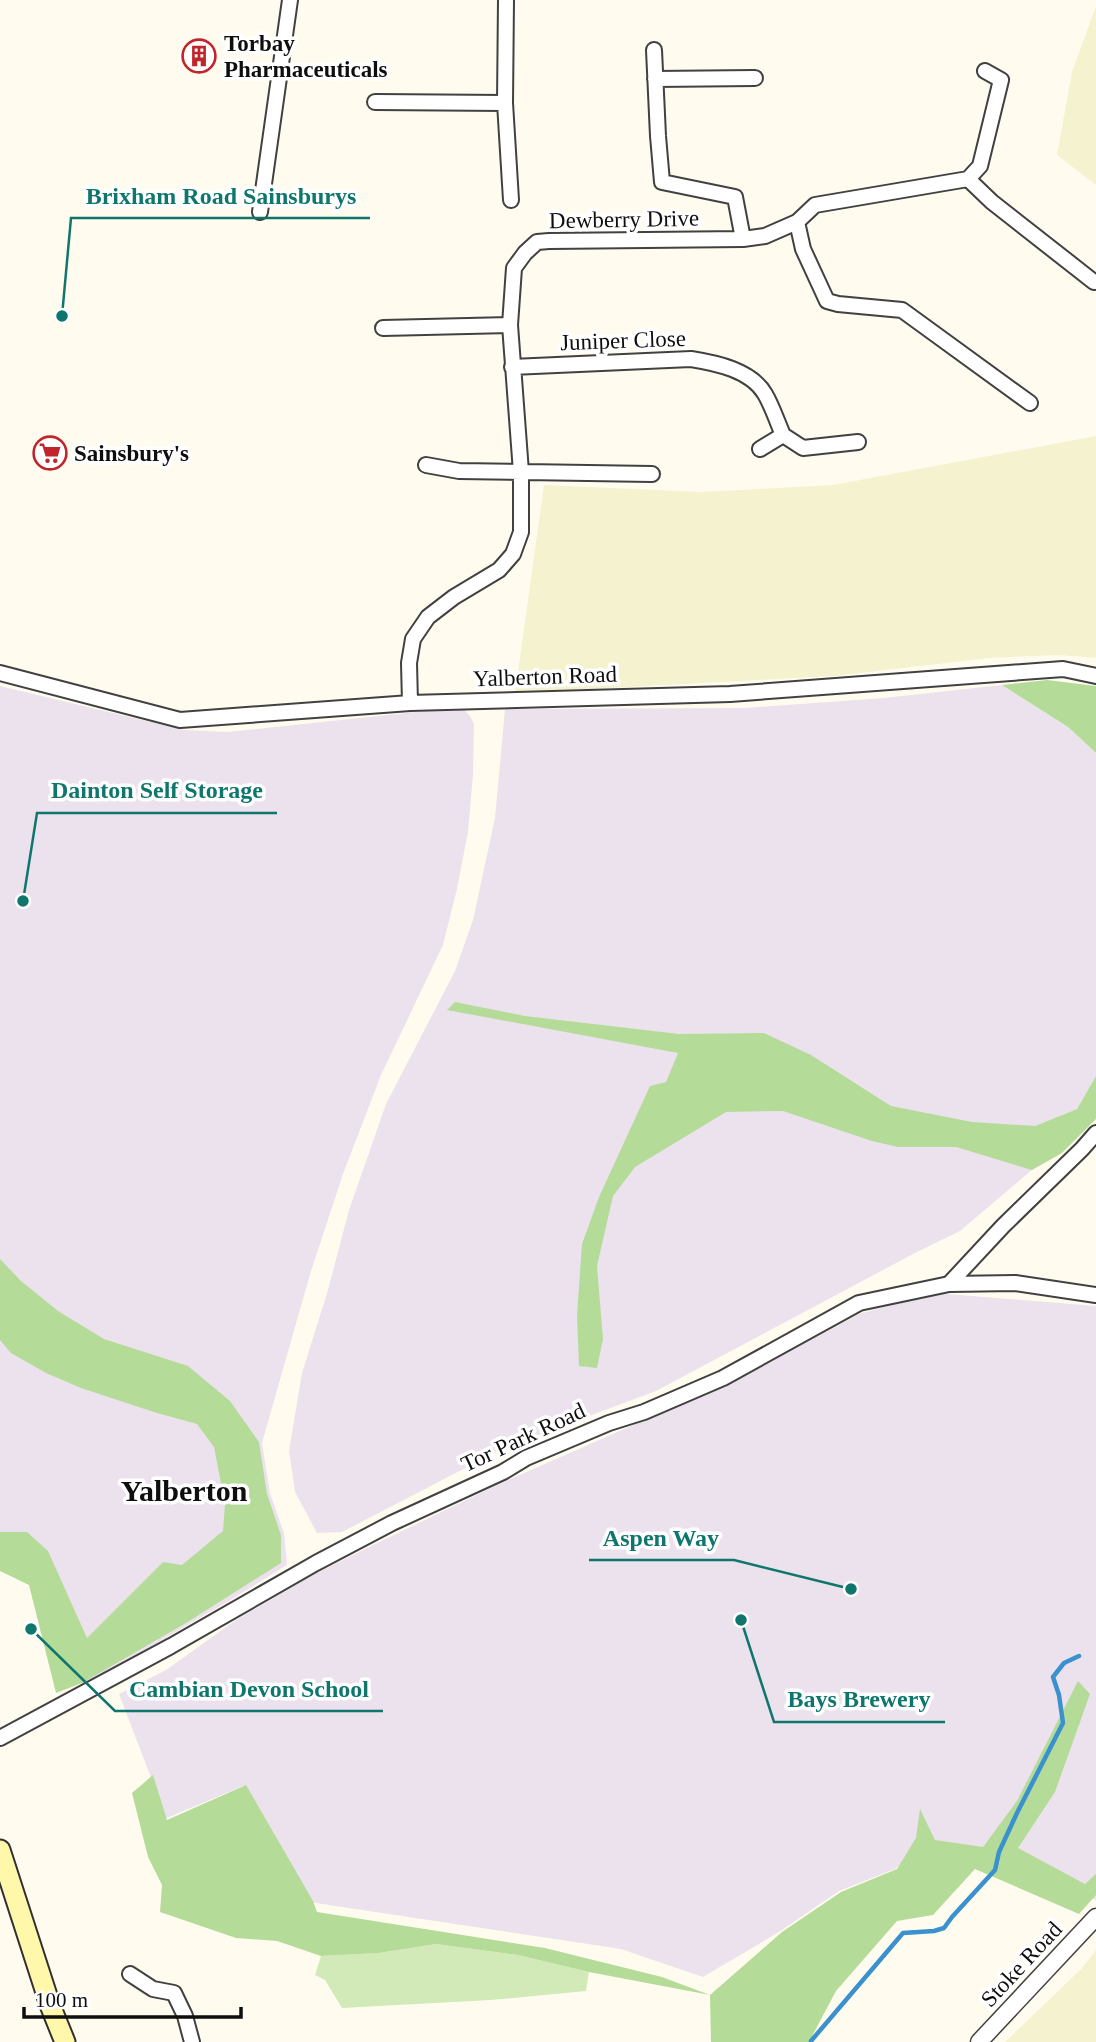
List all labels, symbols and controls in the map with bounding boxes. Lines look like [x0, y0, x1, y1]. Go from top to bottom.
place label: Torbay Pharmaceuticals [224, 31, 388, 82]
building icon: Torbay Pharmaceuticals [180, 37, 218, 75]
callout: Brixham Road Sainsburys [71, 173, 370, 218]
text: Brixham Road Sainsburys [86, 183, 356, 209]
street label: Dewberry Drive [549, 206, 699, 233]
street label: Juniper Close [560, 326, 686, 355]
supermarket icon: Sainsbury's [31, 434, 69, 472]
place label: Sainsbury's [74, 441, 189, 466]
street label: Yalberton Road [473, 661, 618, 692]
callout: Dainton Self Storage [37, 768, 277, 813]
text: Dainton Self Storage [51, 777, 263, 803]
street label: Tor Park Road [457, 1398, 590, 1477]
district label: Yalberton [121, 1474, 248, 1507]
callout: Aspen Way [589, 1515, 734, 1560]
text: Aspen Way [603, 1525, 719, 1551]
callout: Cambian Devon School [115, 1666, 383, 1711]
text: Cambian Devon School [129, 1676, 369, 1702]
callout: Bays Brewery [774, 1677, 945, 1722]
text: Bays Brewery [788, 1686, 930, 1712]
street label: Stoke Road [976, 1916, 1067, 2012]
scale bar [24, 1976, 242, 2020]
text: 100 m [35, 1988, 88, 2012]

